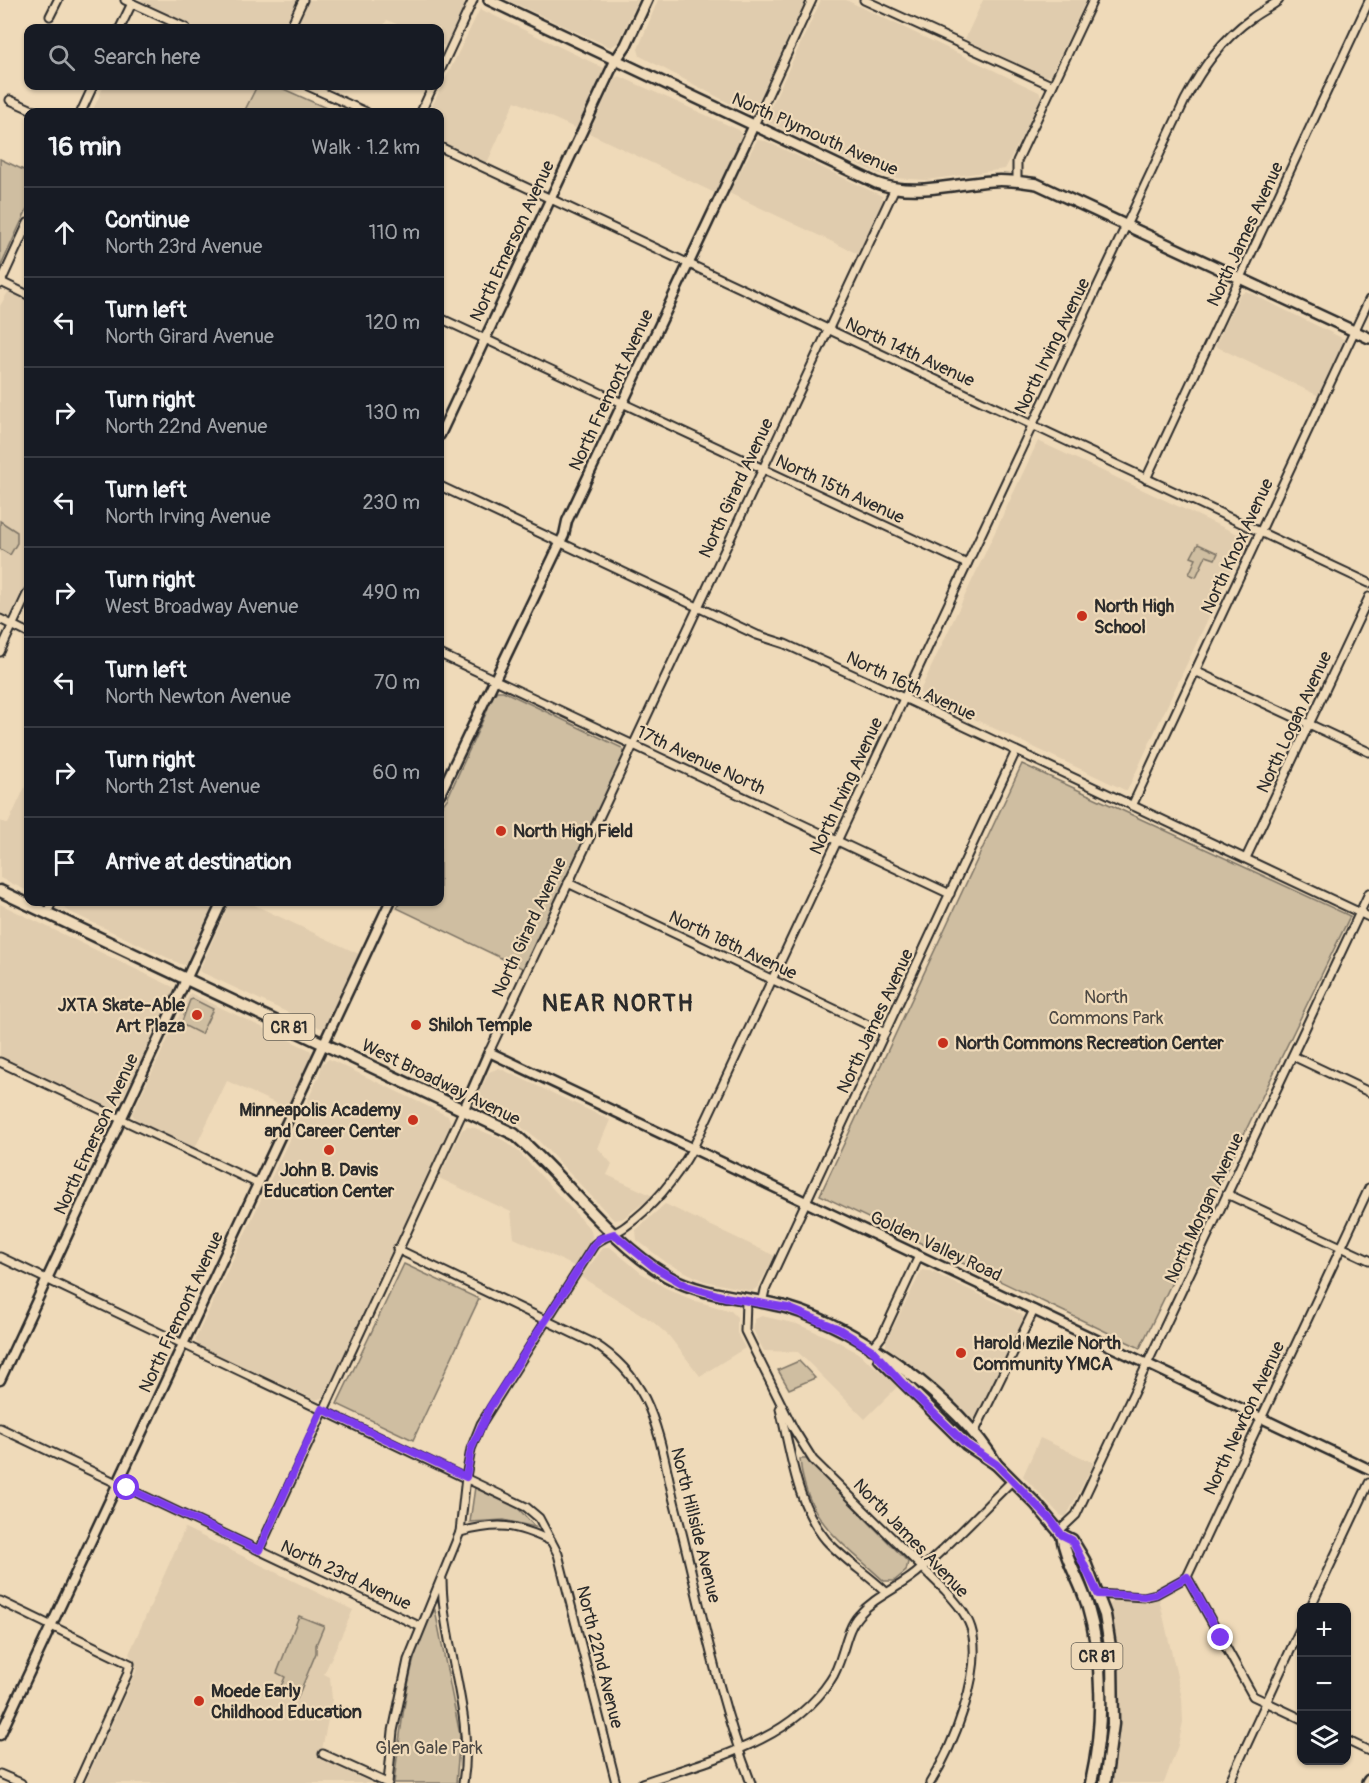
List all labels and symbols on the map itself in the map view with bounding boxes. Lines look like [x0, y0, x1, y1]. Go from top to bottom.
street label: North Plymouth Avenue [728, 87, 902, 181]
street label: North Emerson Avenue [465, 157, 560, 326]
street label: North James Avenue [1202, 158, 1289, 310]
street label: North Irving Avenue [1009, 274, 1095, 418]
street label: North Fremont Avenue [564, 306, 659, 475]
street label: North 14th Avenue [841, 312, 978, 393]
street label: North Girard Avenue [694, 414, 779, 562]
street label: North 15th Avenue [772, 450, 908, 529]
street label: North Knox Avenue [1196, 475, 1279, 618]
place label: North High School [1094, 595, 1175, 639]
marker: North High School [1075, 609, 1089, 623]
street label: North 16th Avenue [842, 646, 979, 727]
street label: North Logan Avenue [1251, 647, 1337, 797]
street label: North Irving Avenue [805, 714, 888, 859]
street label: 17th Avenue North [633, 721, 769, 800]
place label: North High Field [513, 820, 633, 843]
marker: North High Field [494, 824, 508, 838]
street label: North Girard Avenue [487, 853, 572, 1001]
street label: North 18th Avenue [665, 906, 801, 985]
street label: North James Avenue [832, 945, 919, 1097]
park label: North Commons Park [1049, 986, 1164, 1030]
district label: NEAR NORTH [542, 989, 694, 1018]
place label: JXTA Skate-Able Art Plaza [58, 994, 186, 1038]
marker: JXTA Skate-Able Art Plaza [190, 1008, 204, 1022]
road number: CR 81 [264, 1014, 314, 1040]
place label: Shiloh Temple [428, 1014, 533, 1037]
marker: Shiloh Temple [409, 1018, 423, 1032]
place label: North Commons Recreation Center [955, 1032, 1224, 1055]
street label: West Broadway Avenue [358, 1034, 524, 1131]
marker: North Commons Recreation Center [936, 1036, 950, 1050]
street label: North Emerson Avenue [49, 1050, 144, 1219]
place label: Minneapolis Academy and Career Center [239, 1099, 402, 1143]
marker: Minneapolis Academy and Career Center [406, 1113, 420, 1127]
street label: North Morgan Avenue [1160, 1129, 1249, 1287]
marker: John B. Davis Education Center [322, 1143, 336, 1157]
place label: John B. Davis Education Center [264, 1159, 395, 1203]
street label: Golden Valley Road [866, 1206, 1005, 1287]
street label: North Fremont Avenue [134, 1228, 229, 1397]
place label: Harold Mezile North Community YMCA [973, 1332, 1121, 1376]
street label: North Newton Avenue [1199, 1337, 1290, 1499]
marker: Harold Mezile North Community YMCA [954, 1346, 968, 1360]
street label: North Hillside Avenue [665, 1445, 726, 1605]
route start [113, 1474, 139, 1500]
street label: North James Avenue [848, 1474, 974, 1603]
street label: North 23rd Avenue [277, 1535, 415, 1616]
street label: North 22nd Avenue [571, 1583, 628, 1731]
route end [1207, 1624, 1233, 1650]
road number: CR 81 [1072, 1643, 1122, 1669]
place label: Moede Early Childhood Education [211, 1680, 362, 1724]
marker: Moede Early Childhood Education [192, 1694, 206, 1708]
park label: Glen Gale Park [375, 1737, 483, 1760]

